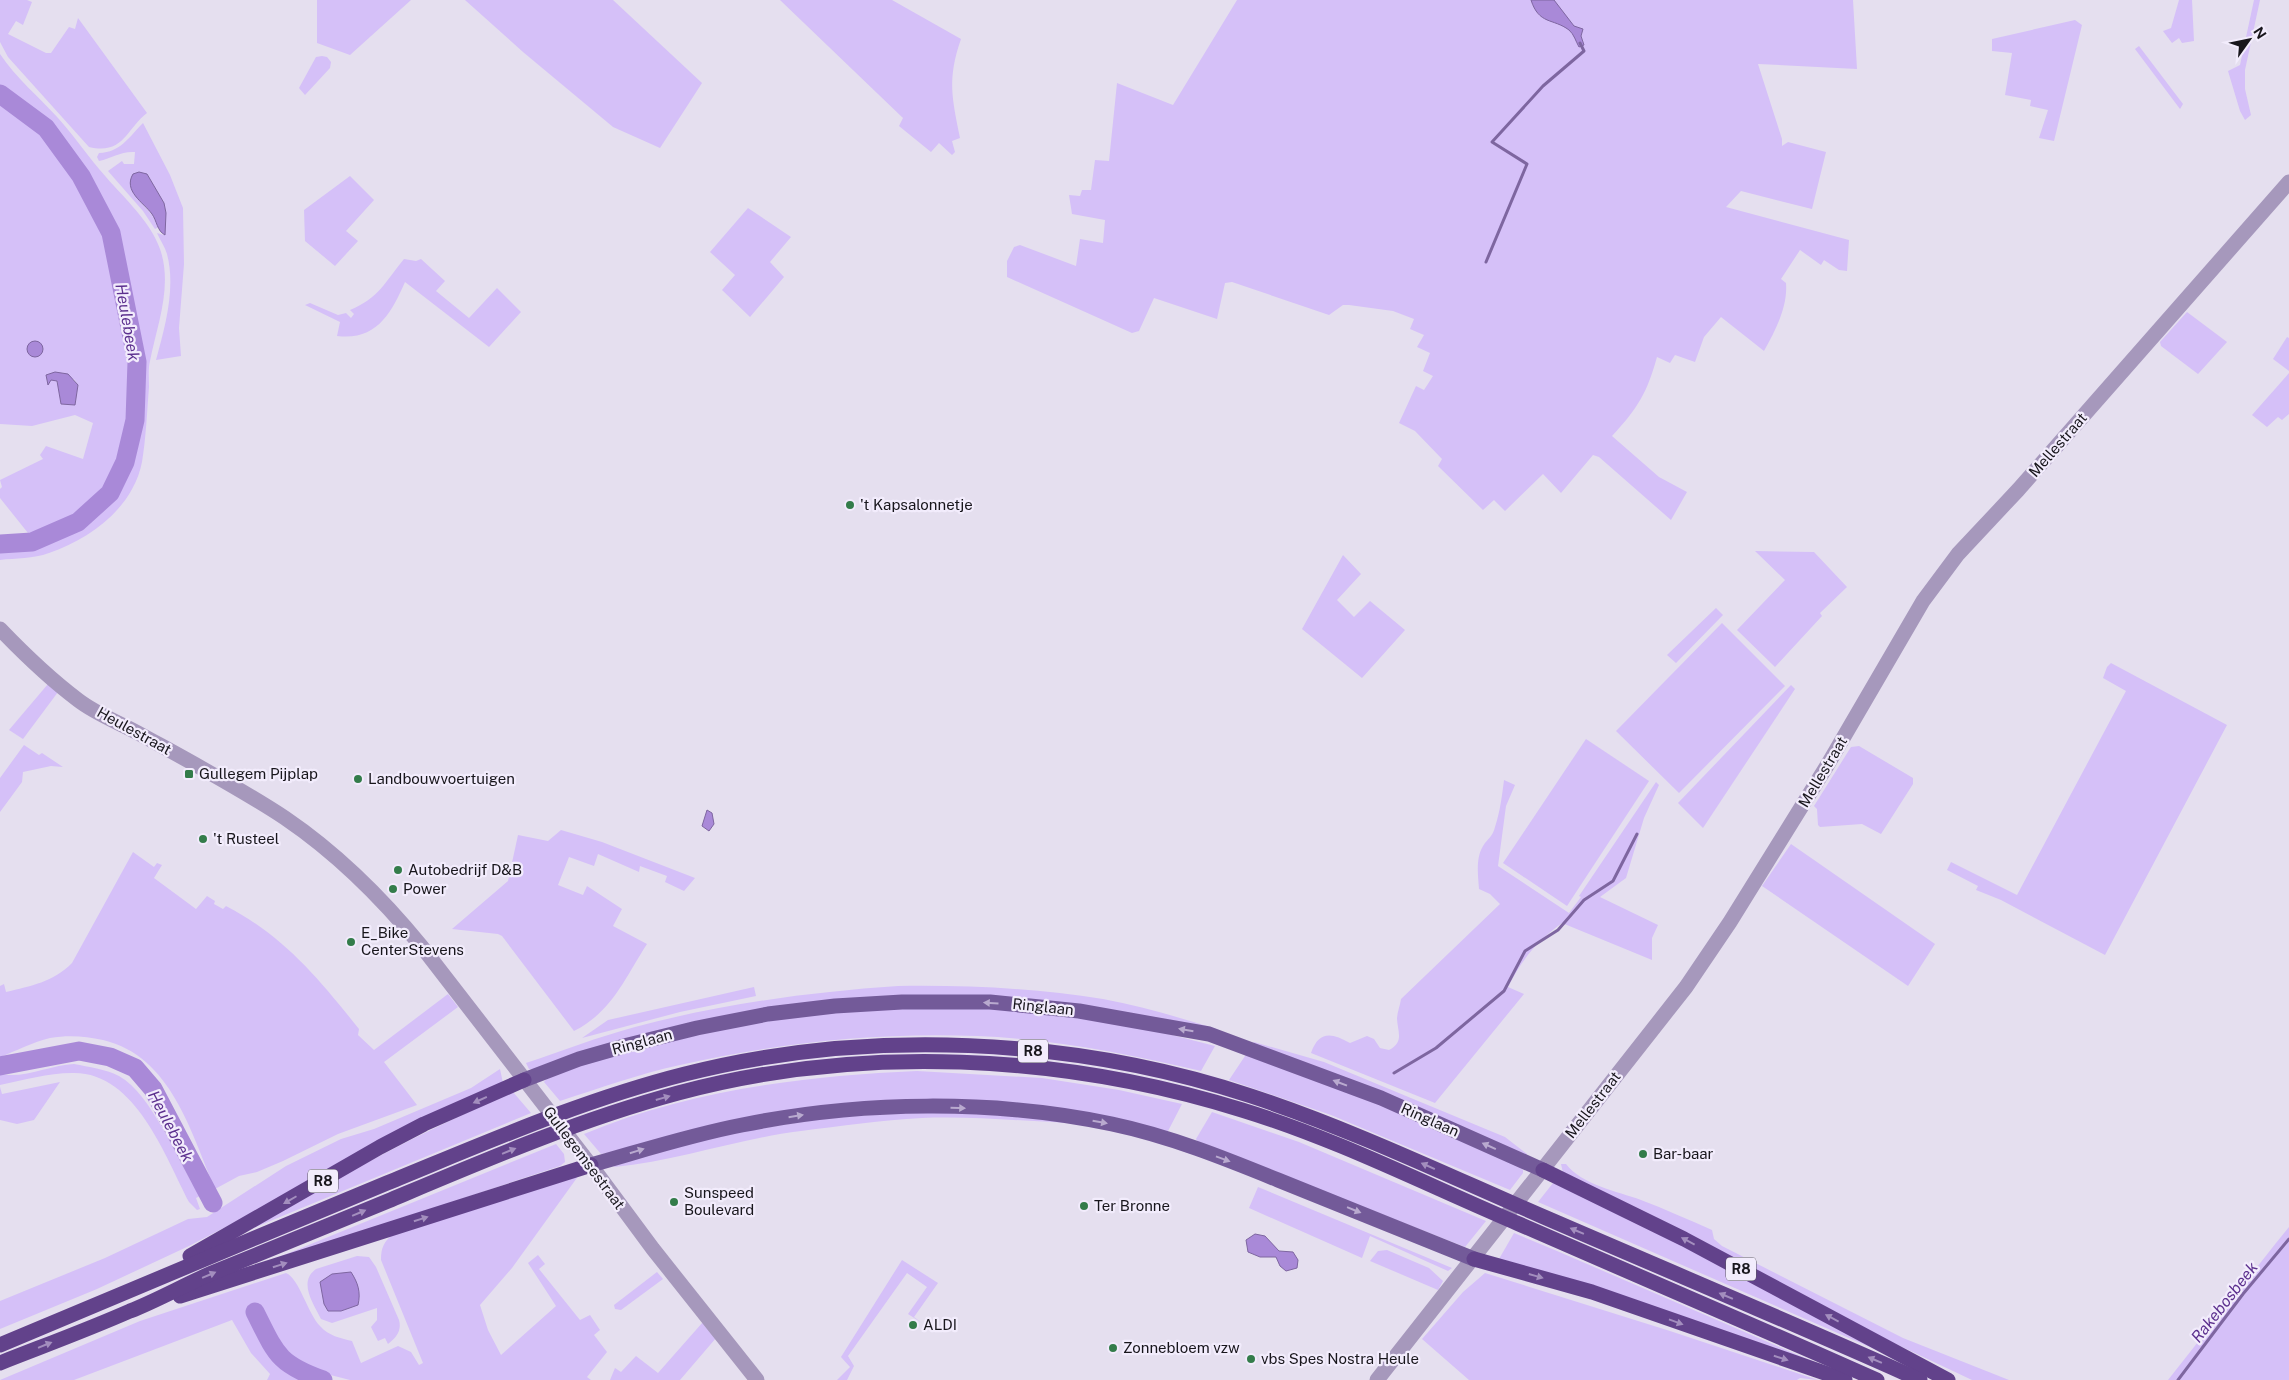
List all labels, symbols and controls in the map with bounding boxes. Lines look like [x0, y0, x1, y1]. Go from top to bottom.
north arrow [2224, 15, 2274, 65]
text: N [2250, 24, 2270, 42]
water label: Heulebeek [111, 282, 144, 362]
street label: Mellestraat [2025, 409, 2090, 480]
place label: 't Kapsalonnetje [860, 496, 973, 513]
marker: 't Kapsalonnetje [844, 499, 856, 511]
street label: Heulestraat [94, 703, 174, 758]
street label: Mellestraat [1795, 733, 1850, 810]
place label: Gullegem Pijplap [199, 765, 318, 782]
marker: Gullegem Pijplap [183, 768, 195, 780]
place label: Landbouwvoertuigen [368, 770, 515, 787]
marker: Landbouwvoertuigen [352, 773, 364, 785]
place label: 't Rusteel [213, 830, 279, 847]
marker: 't Rusteel [197, 833, 209, 845]
place label: Autobedrijf D&B [408, 861, 522, 878]
marker: Autobedrijf D&B [392, 864, 404, 876]
place label: Power [403, 880, 447, 897]
marker: Power [387, 883, 399, 895]
place label: E_Bike CenterStevens [361, 924, 464, 958]
marker: E_Bike CenterStevens [345, 936, 357, 948]
street label: Ringlaan [1012, 995, 1075, 1018]
one-way arrow [983, 998, 999, 1006]
street label: Ringlaan [610, 1025, 674, 1058]
one-way arrow [1178, 1026, 1194, 1034]
road number: R8 [1018, 1040, 1048, 1062]
street label: Mellestraat [1561, 1068, 1624, 1141]
one-way arrow [1332, 1079, 1347, 1087]
water label: Heulebeek [144, 1087, 197, 1165]
one-way arrow [655, 1093, 670, 1101]
one-way arrow [473, 1096, 487, 1104]
street label: Ringlaan [1399, 1099, 1462, 1140]
street label: Gullegemsestraat [540, 1103, 629, 1213]
one-way arrow [950, 1104, 966, 1112]
one-way arrow [788, 1112, 804, 1120]
one-way arrow [1092, 1118, 1108, 1126]
one-way arrow [1482, 1142, 1496, 1150]
place label: Bar-baar [1653, 1145, 1714, 1162]
one-way arrow [502, 1146, 516, 1154]
one-way arrow [630, 1147, 645, 1155]
marker: Bar-baar [1637, 1148, 1649, 1160]
one-way arrow [1215, 1156, 1230, 1163]
one-way arrow [1421, 1162, 1435, 1170]
road number: R8 [308, 1170, 338, 1192]
place label: Sunspeed Boulevard [684, 1184, 754, 1218]
one-way arrow [282, 1196, 297, 1204]
marker: Sunspeed Boulevard [668, 1196, 680, 1208]
place label: Ter Bronne [1094, 1197, 1170, 1214]
marker: Ter Bronne [1078, 1200, 1090, 1212]
one-way arrow [1347, 1206, 1362, 1214]
one-way arrow [352, 1209, 367, 1217]
one-way arrow [414, 1214, 429, 1222]
one-way arrow [1570, 1227, 1584, 1235]
one-way arrow [1681, 1237, 1695, 1245]
road number: R8 [1726, 1258, 1756, 1280]
water label: Rakebosbeek [2187, 1258, 2262, 1346]
one-way arrow [273, 1260, 288, 1268]
one-way arrow [202, 1270, 216, 1278]
one-way arrow [1528, 1273, 1543, 1281]
one-way arrow [1719, 1291, 1733, 1299]
one-way arrow [1825, 1313, 1838, 1322]
place label: ALDI [923, 1316, 957, 1333]
marker: ALDI [907, 1319, 919, 1331]
one-way arrow [1668, 1319, 1683, 1326]
place label: Zonnebloem vzw [1123, 1339, 1240, 1356]
one-way arrow [38, 1341, 53, 1349]
marker: Zonnebloem vzw [1107, 1342, 1119, 1354]
place label: vbs Spes Nostra Heule [1261, 1350, 1419, 1367]
marker: vbs Spes Nostra Heule [1245, 1353, 1257, 1365]
one-way arrow [1774, 1354, 1789, 1362]
one-way arrow [1868, 1356, 1882, 1364]

